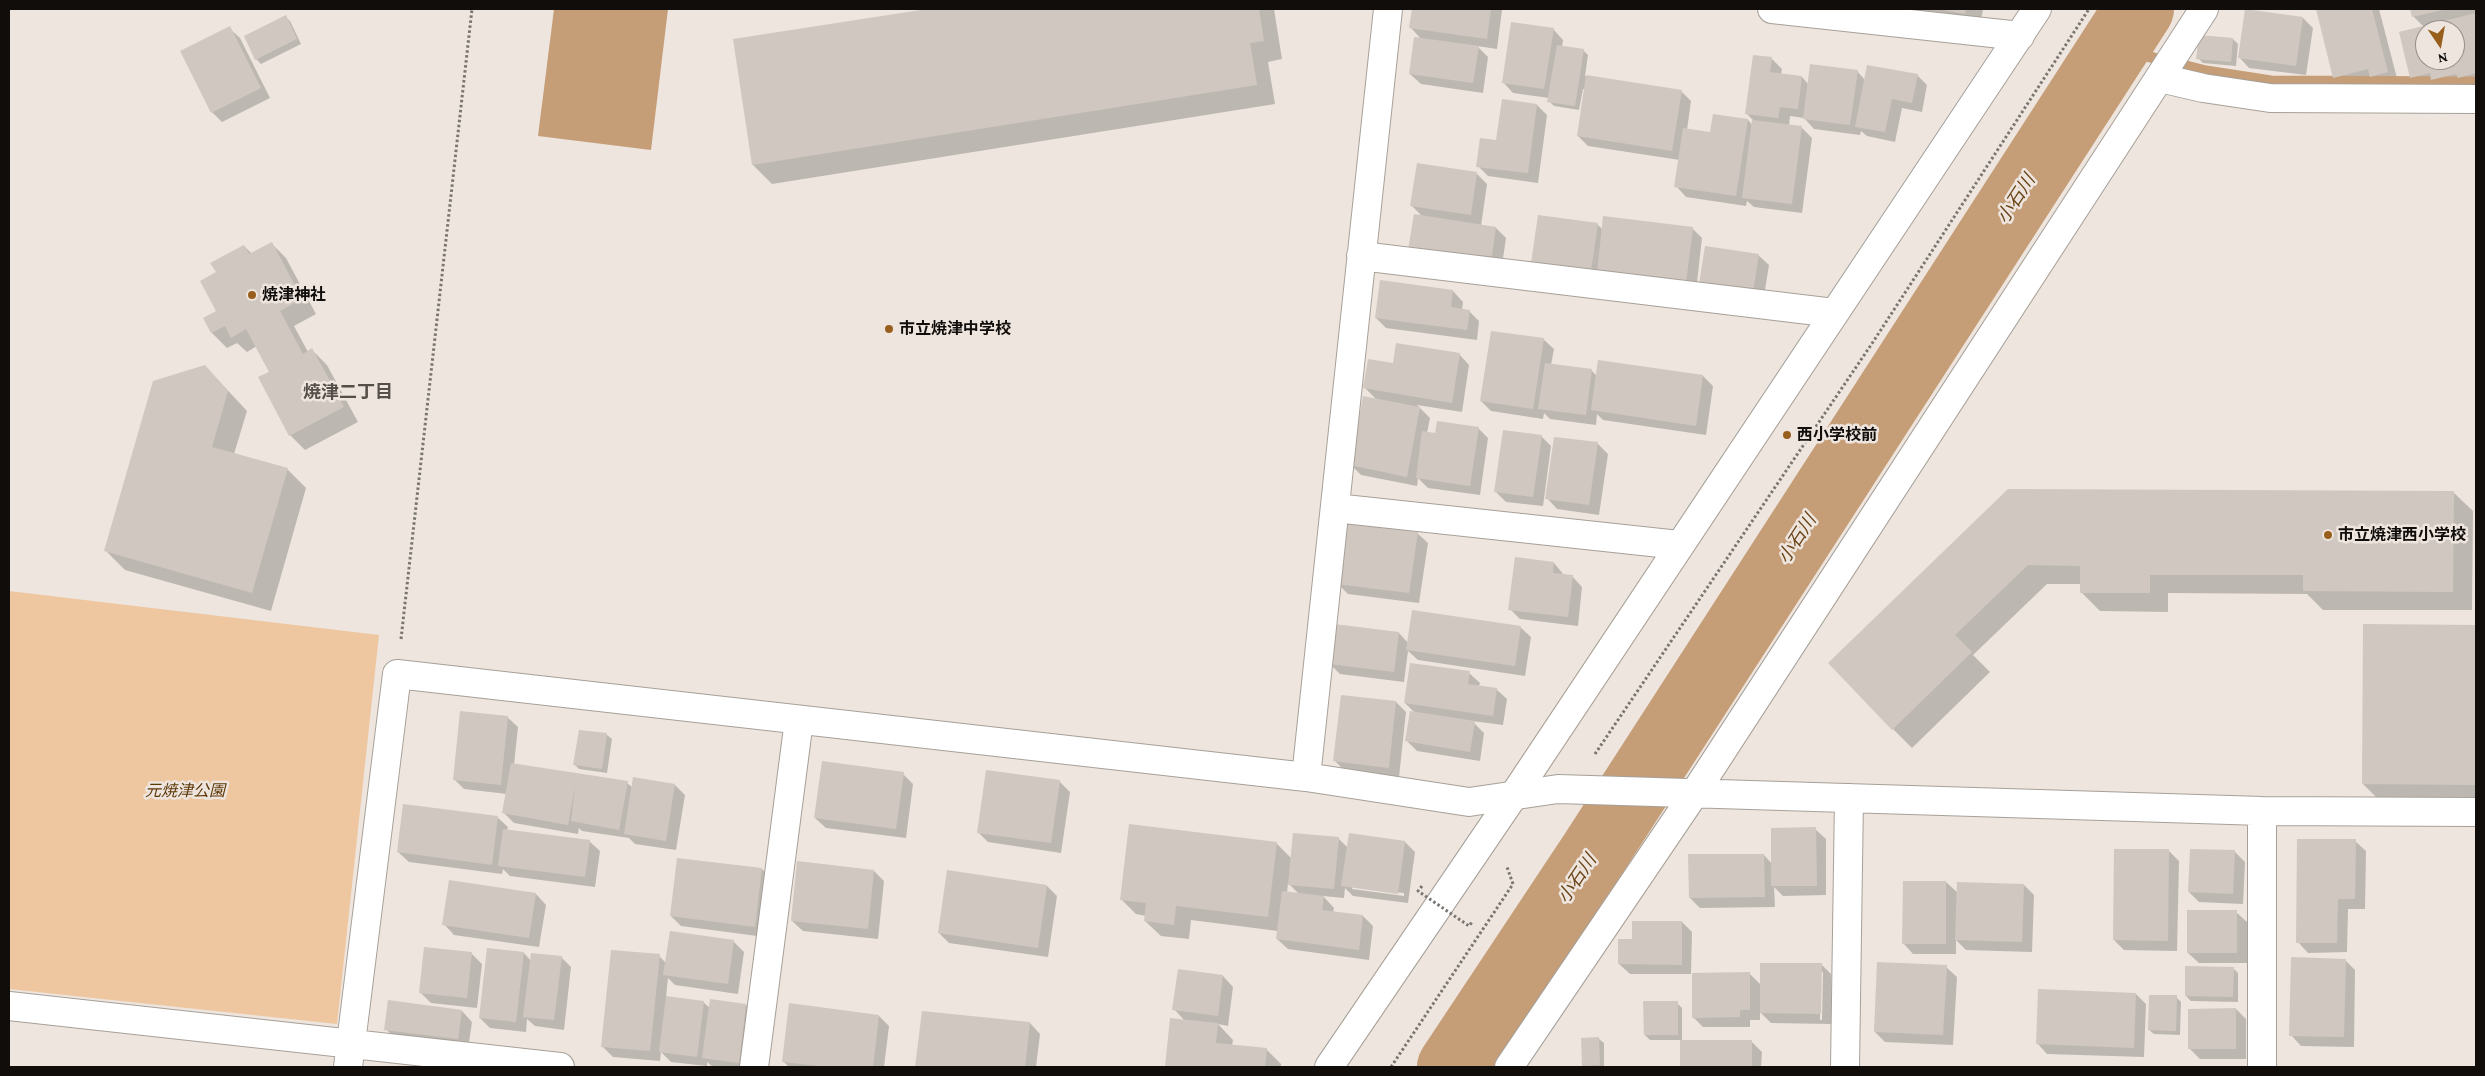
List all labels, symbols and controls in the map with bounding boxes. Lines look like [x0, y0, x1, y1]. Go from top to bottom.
north arrow [2415, 20, 2465, 70]
text: N [2437, 50, 2449, 68]
water label: 小石川 [1992, 170, 2040, 228]
place label: 焼津神社 [262, 285, 326, 305]
marker: 焼津神社 [246, 289, 258, 301]
place label: 市立焼津中学校 [899, 319, 1011, 339]
marker: 市立焼津中学校 [883, 323, 895, 335]
district label: 焼津二丁目 [303, 381, 393, 403]
place label: 西小学校前 [1797, 425, 1877, 445]
marker: 西小学校前 [1781, 429, 1793, 441]
water label: 小石川 [1773, 510, 1821, 568]
place label: 市立焼津西小学校 [2338, 525, 2466, 545]
marker: 市立焼津西小学校 [2322, 529, 2334, 541]
park label: 元焼津公園 [145, 781, 225, 801]
water label: 小石川 [1553, 851, 1601, 907]

